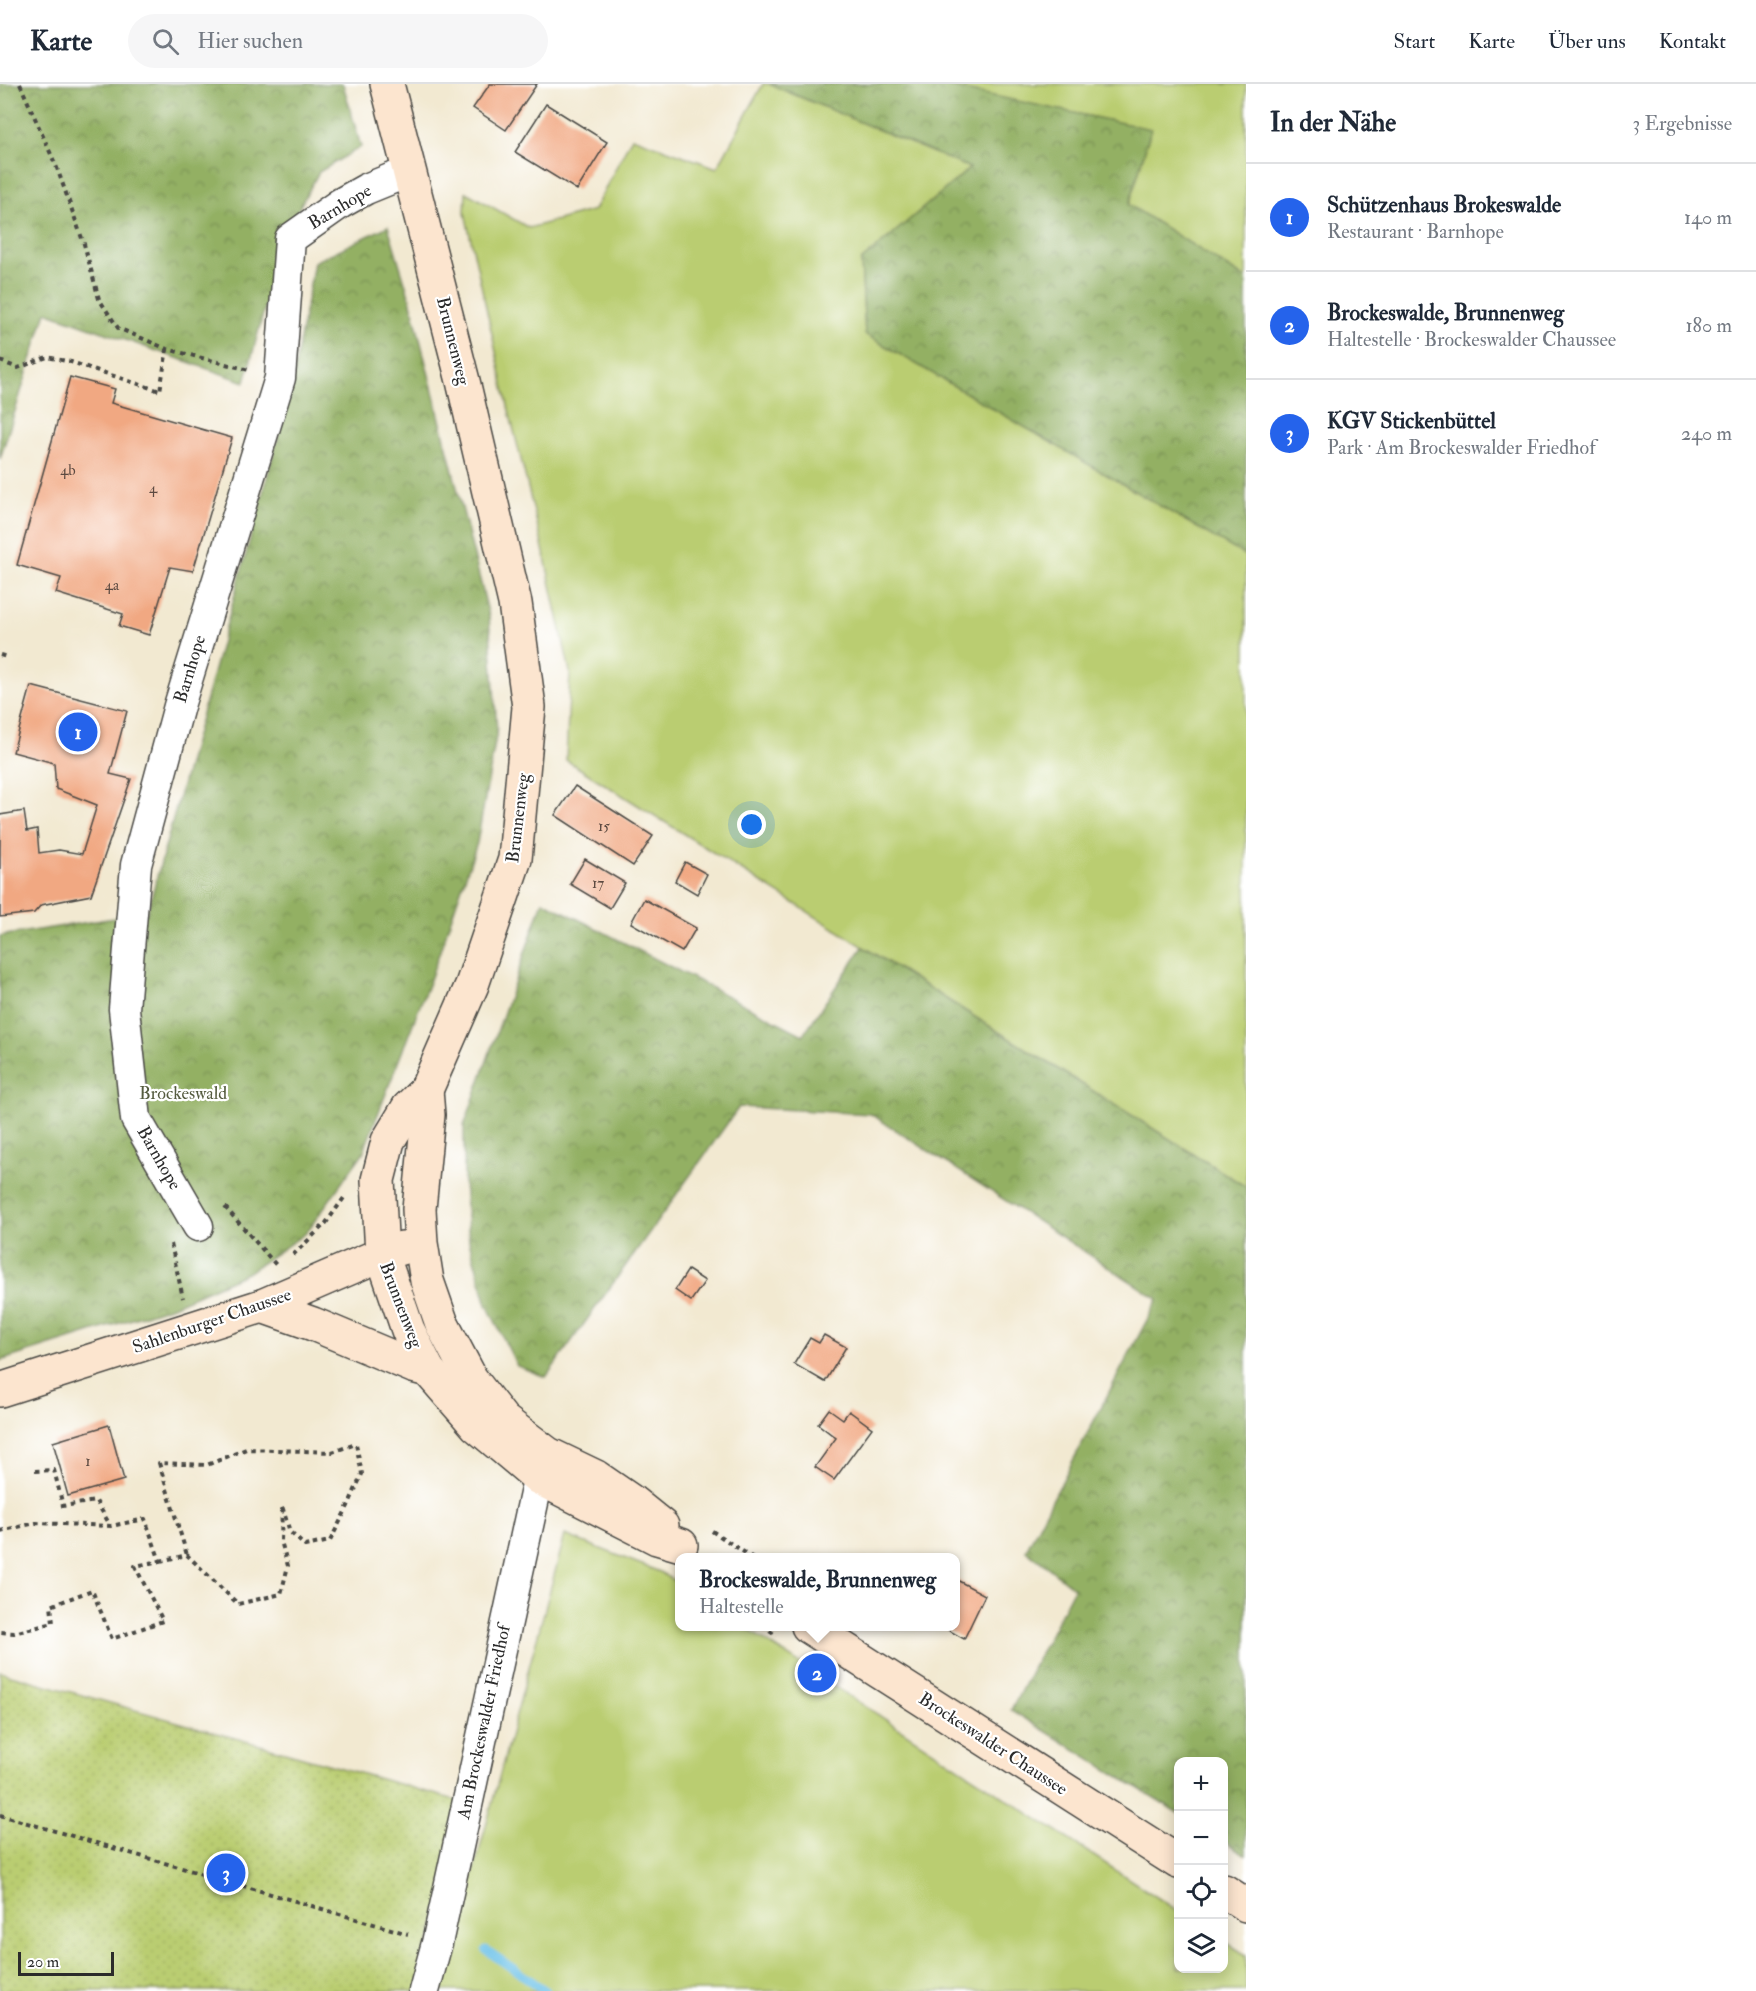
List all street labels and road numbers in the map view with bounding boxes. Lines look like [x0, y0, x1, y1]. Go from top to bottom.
street label: Barnhope [304, 179, 376, 235]
street label: Brunnenweg [431, 294, 475, 389]
street label: Barnhope [169, 632, 211, 706]
street label: Brunnenweg [501, 771, 535, 864]
street label: Barnhope [132, 1122, 187, 1194]
street label: Brunnenweg [374, 1259, 428, 1352]
street label: Sahlenburger Chaussee [130, 1283, 295, 1359]
street label: Am Brockeswalder Friedhof [452, 1620, 516, 1822]
street label: Brockeswalder Chaussee [914, 1687, 1072, 1801]

